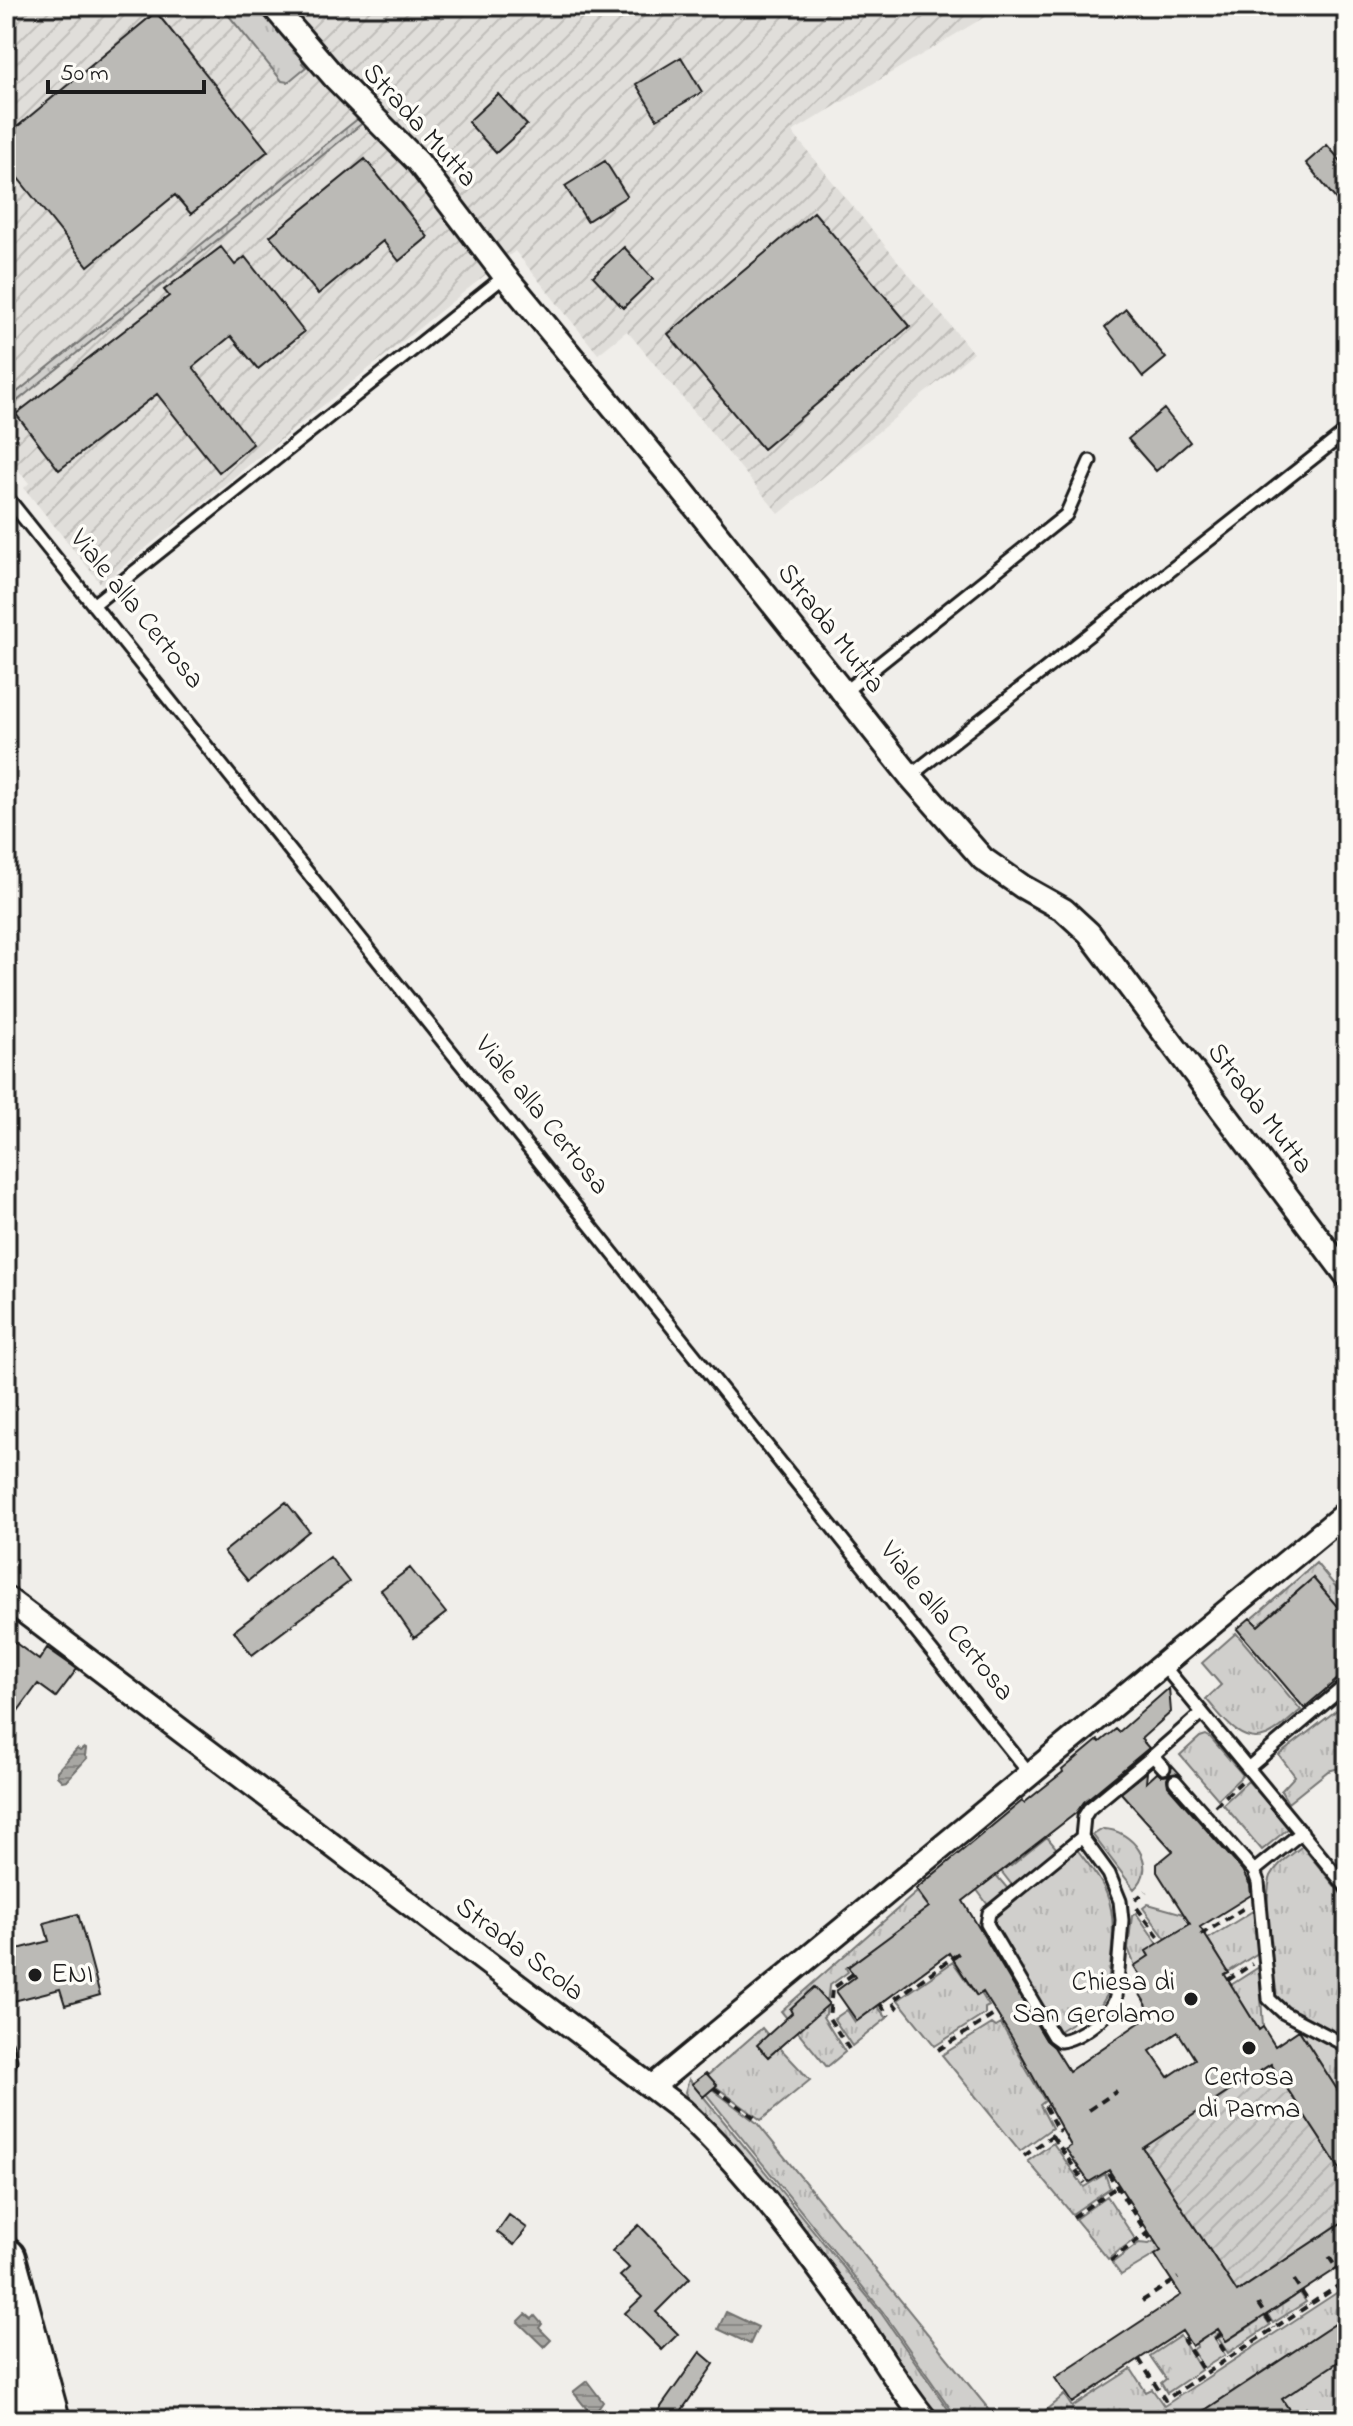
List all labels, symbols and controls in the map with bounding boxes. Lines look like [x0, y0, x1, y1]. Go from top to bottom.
scale bar [48, 44, 204, 94]
street label: Strada Mutta [352, 54, 486, 198]
text: 50 m [60, 57, 109, 92]
street label: Viale alla Certosa [58, 520, 213, 699]
street label: Strada Mutta [766, 555, 894, 703]
street label: Viale alla Certosa [463, 1026, 618, 1205]
street label: Strada Mutta [1196, 1034, 1322, 1184]
street label: Viale alla Certosa [868, 1532, 1023, 1711]
street label: Strada Scola [446, 1888, 592, 2012]
place label: ENI [51, 1955, 93, 1996]
place label: Chiesa di San Gerolamo [1012, 1963, 1175, 2036]
marker: ENI [26, 1966, 44, 1984]
marker: Chiesa di San Gerolamo [1182, 1990, 1200, 2008]
marker: Certosa di Parma [1240, 2039, 1258, 2057]
place label: Certosa di Parma [1198, 2058, 1300, 2131]

